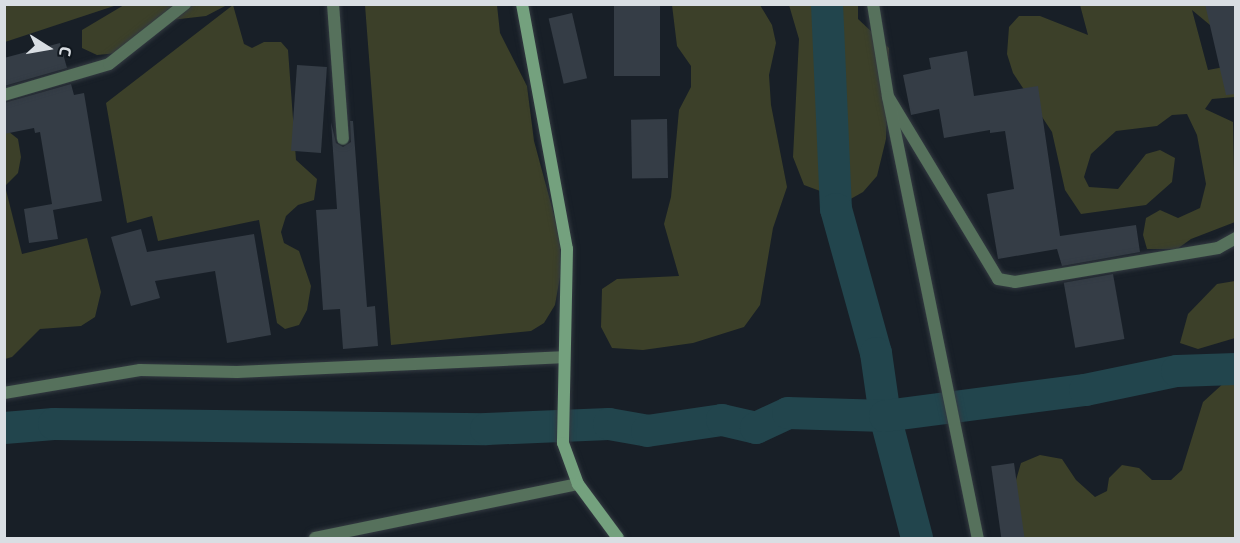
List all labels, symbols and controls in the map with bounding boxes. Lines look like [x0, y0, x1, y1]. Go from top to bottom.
north arrow [18, 18, 78, 78]
text: С [56, 45, 76, 58]

